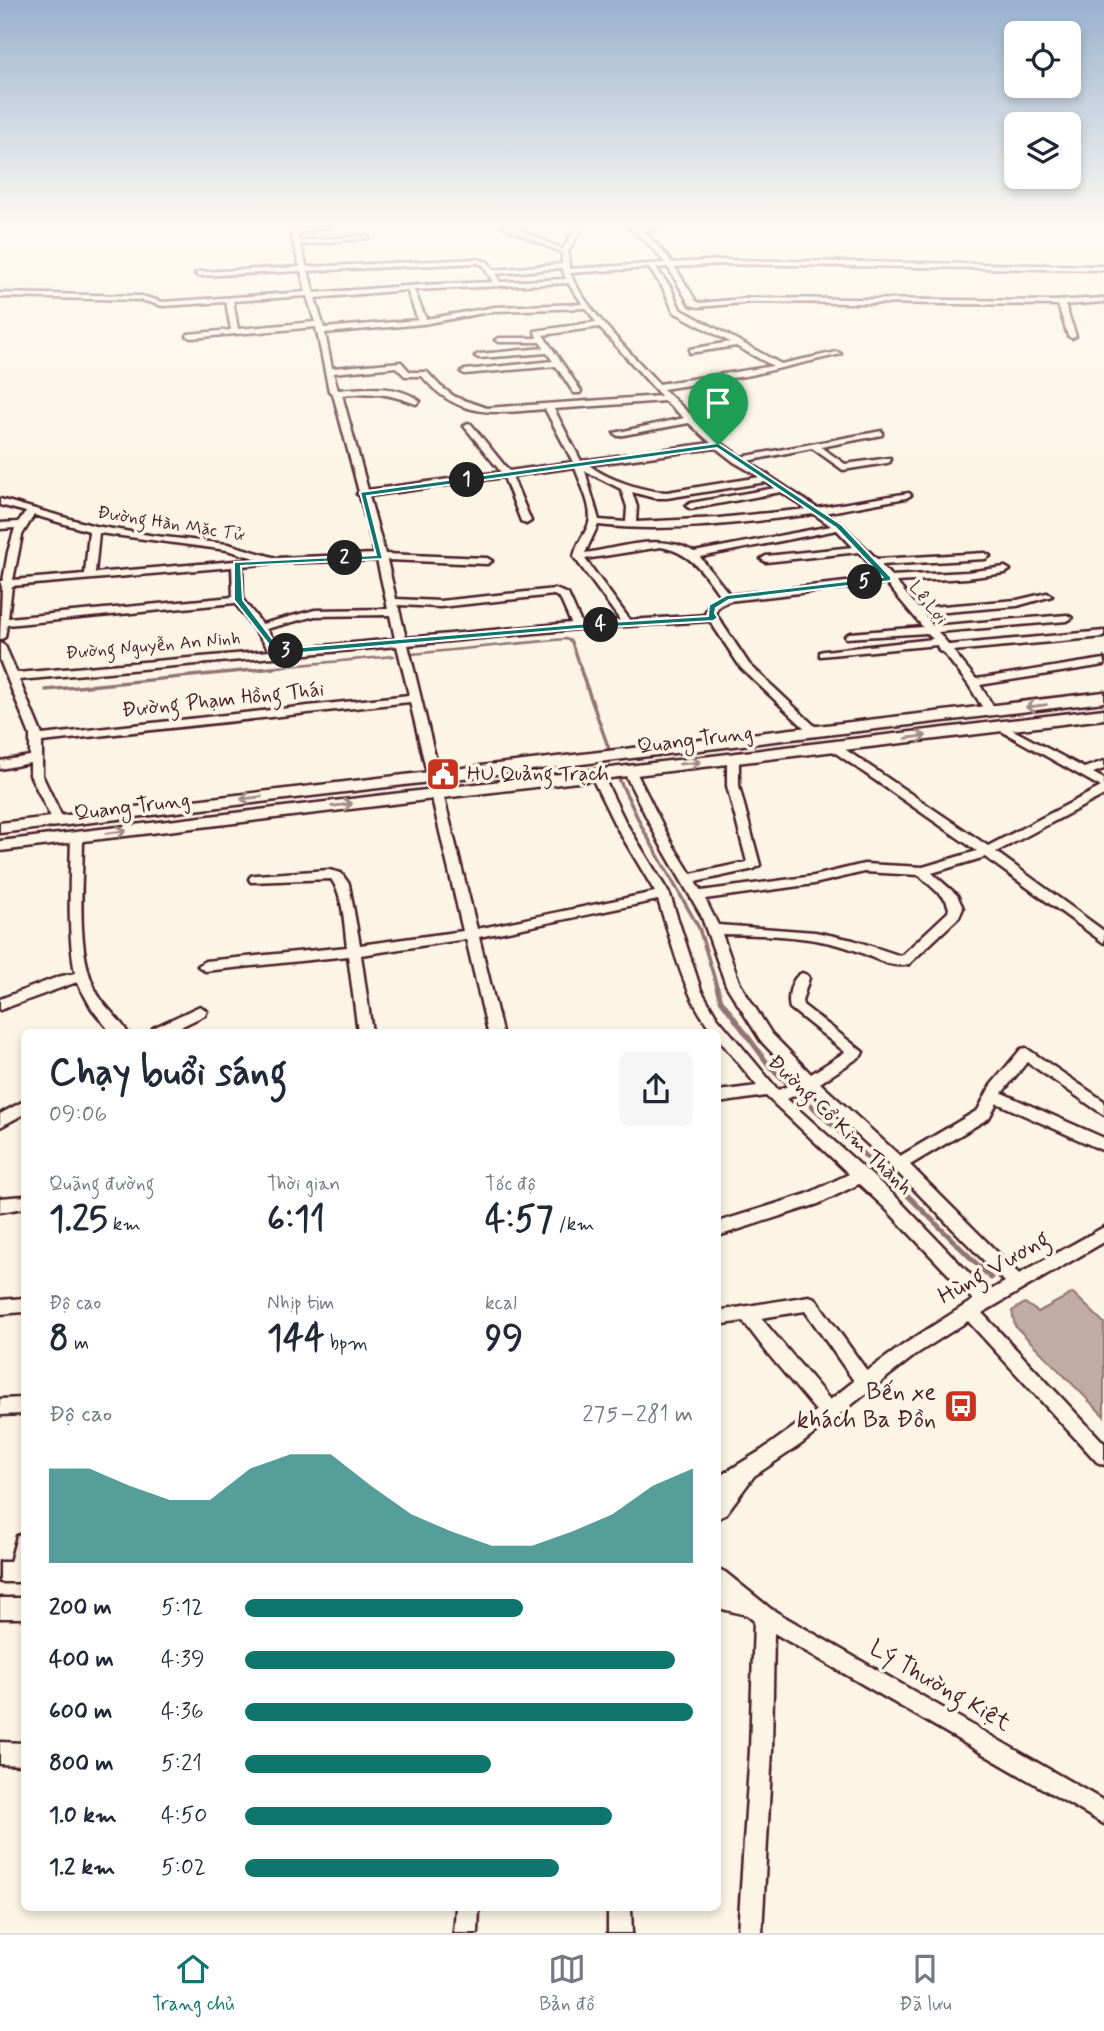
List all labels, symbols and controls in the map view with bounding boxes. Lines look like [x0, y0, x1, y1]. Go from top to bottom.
map controls [1004, 21, 1081, 189]
button: locate [1004, 21, 1081, 98]
button: layers [1004, 112, 1081, 189]
pin [688, 373, 748, 445]
icon: arrive [699, 384, 737, 422]
pin: 1 [449, 462, 484, 498]
text: 1 [462, 467, 471, 492]
street label: Đường Hàn Mặc Tử [95, 501, 246, 549]
pin: 2 [328, 540, 362, 576]
text: 2 [340, 545, 349, 570]
pin: 5 [848, 564, 882, 600]
text: 5 [859, 569, 870, 594]
street label: Lê Lợi [903, 576, 953, 630]
pin: 4 [584, 608, 618, 642]
text: 4 [595, 612, 606, 637]
street label: Đường Nguyễn An Ninh [65, 626, 242, 668]
pin: 3 [268, 634, 304, 668]
text: 3 [281, 638, 290, 663]
street label: Đường Phạm Hồng Thái [120, 675, 326, 727]
one-way arrow [1025, 699, 1048, 712]
street label: Quang Trung [636, 719, 755, 762]
one-way arrow [904, 730, 927, 743]
public building icon: HU Quảng Trạch [424, 755, 462, 793]
one-way arrow [678, 757, 701, 770]
place label: HU Quảng Trạch [467, 760, 609, 790]
street label: Quang Trung [73, 786, 192, 829]
one-way arrow [240, 792, 263, 805]
one-way arrow [330, 798, 353, 811]
one-way arrow [105, 825, 127, 838]
text: Chạy buổi sáng [49, 1049, 287, 1098]
street label: Đường Cổ Kim Thành [760, 1049, 918, 1203]
button: share [619, 1052, 693, 1126]
text: 09:06 [49, 1100, 107, 1130]
text: Quãng đường [49, 1172, 154, 1197]
text: Thời gian [267, 1172, 340, 1197]
text: Tốc độ [485, 1172, 536, 1197]
text: 1.25 [49, 1197, 108, 1243]
text: 6:11 [267, 1197, 325, 1243]
text: 4:57 [485, 1197, 553, 1243]
text: km [108, 1212, 141, 1237]
text: /km [553, 1212, 594, 1237]
street label: Hùng Vương [933, 1224, 1057, 1315]
text: Độ cao [49, 1291, 101, 1316]
text: Nhịp tim [267, 1291, 334, 1316]
text: kcal [485, 1291, 517, 1316]
text: 8 [49, 1316, 69, 1362]
text: 144 [267, 1316, 325, 1362]
text: 99 [485, 1316, 523, 1362]
text: m [69, 1331, 89, 1356]
text: bpm [325, 1331, 368, 1356]
place label: Bến xe khách Ba Đồn [797, 1377, 936, 1436]
bus stop icon: Bến xe khách Ba Đồn [942, 1387, 980, 1425]
text: Độ cao [49, 1400, 112, 1430]
text: 275–281 m [582, 1400, 693, 1430]
text: 200 m [49, 1593, 112, 1623]
text: 5:12 [161, 1593, 203, 1623]
street label: Lý Thường Kiệt [862, 1633, 1016, 1742]
text: 400 m [49, 1645, 114, 1675]
text: 4:39 [161, 1645, 205, 1675]
text: 600 m [49, 1697, 112, 1727]
text: 4:36 [161, 1697, 204, 1727]
text: 800 m [49, 1749, 113, 1779]
text: 5:21 [161, 1749, 202, 1779]
text: 1.0 km [49, 1801, 117, 1831]
text: 4:50 [161, 1801, 207, 1831]
text: 1.2 km [49, 1853, 115, 1883]
text: 5:02 [161, 1853, 206, 1883]
tab: Trang chủ [152, 1950, 235, 2017]
tab: Bản đồ [539, 1950, 595, 2017]
tab: Đã lưu [899, 1950, 952, 2017]

